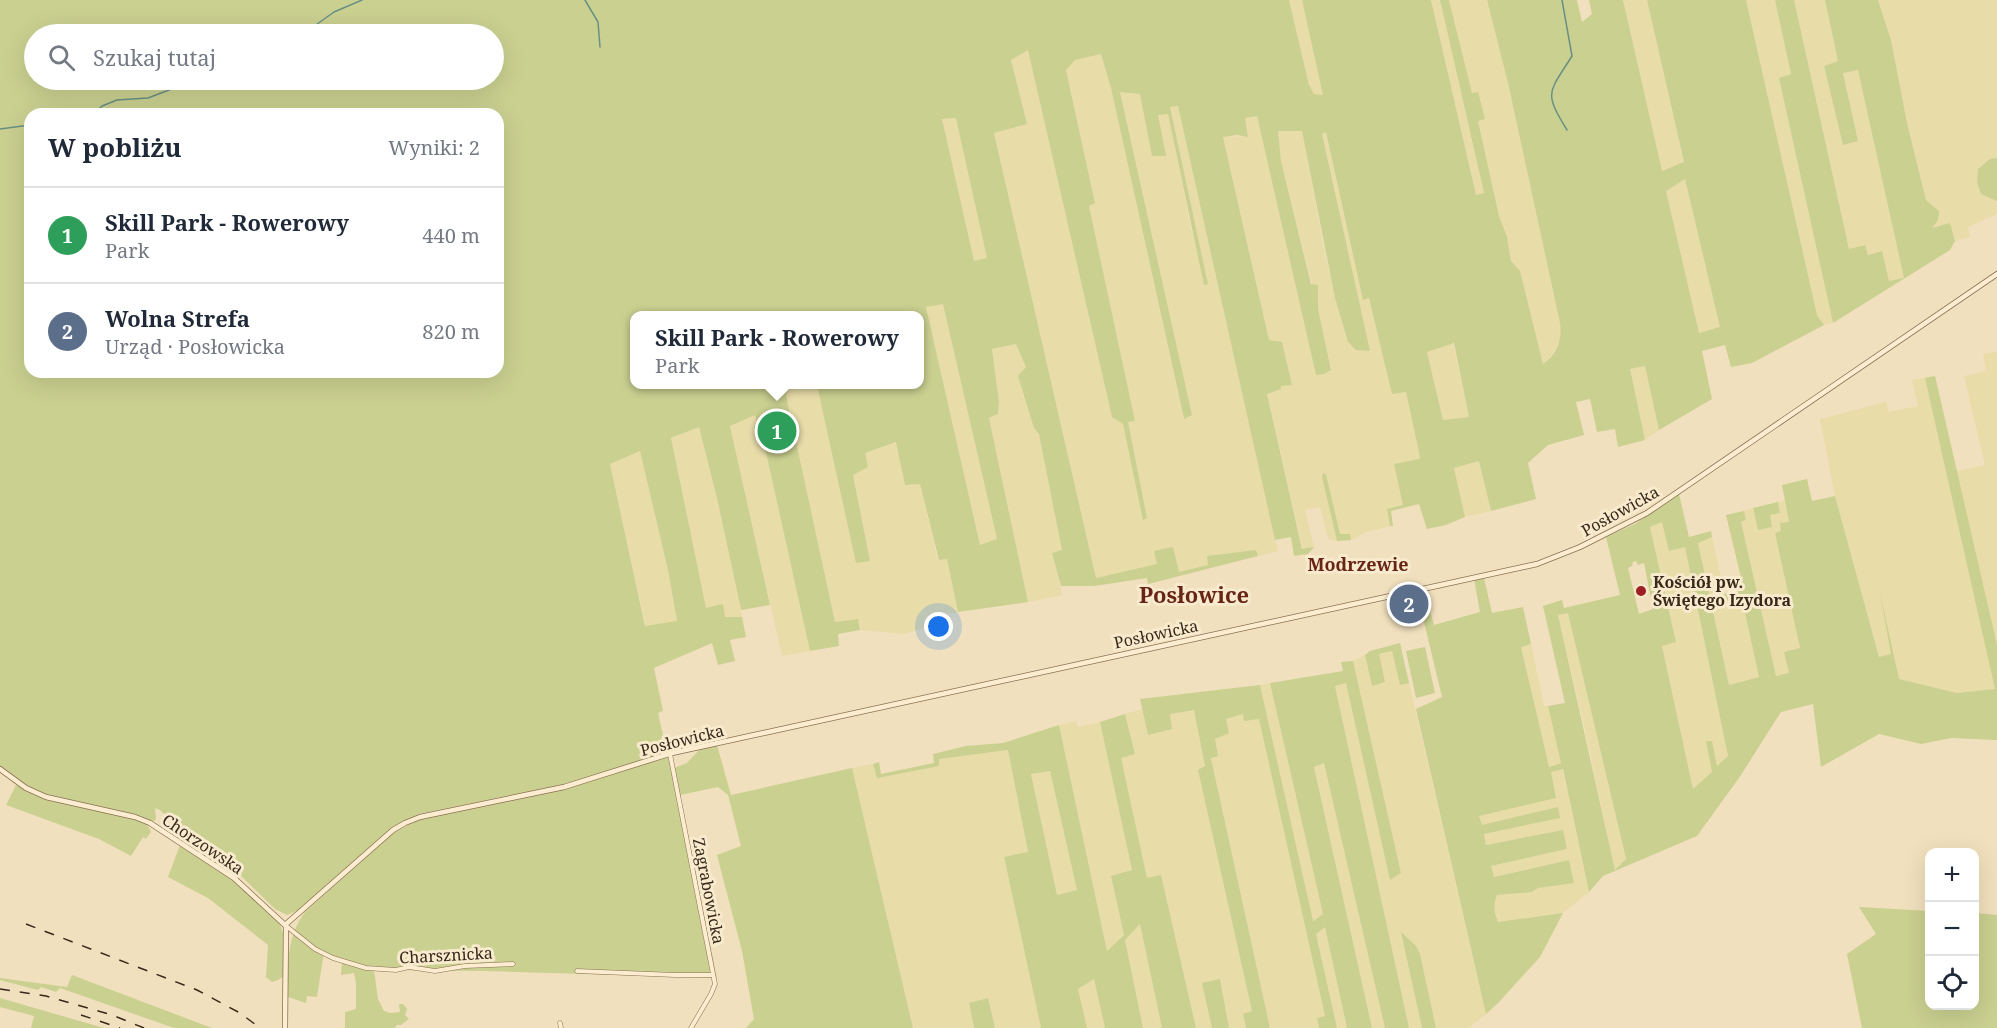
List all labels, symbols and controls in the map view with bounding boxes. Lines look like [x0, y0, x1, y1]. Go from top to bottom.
search box [24, 24, 504, 90]
icon: search [45, 41, 78, 74]
text: Szukaj tutaj [93, 42, 216, 72]
text: W pobliżu [48, 129, 182, 165]
text: Wyniki: 2 [388, 134, 480, 161]
text: Skill Park - Rowerowy [105, 207, 349, 237]
text: 1 [62, 222, 73, 249]
text: 440 m [422, 222, 480, 249]
text: Park [105, 237, 149, 264]
text: Wolna Strefa [105, 303, 250, 333]
popup [630, 311, 924, 389]
text: 2 [62, 318, 73, 345]
text: 820 m [422, 318, 480, 345]
text: Skill Park - Rowerowy [655, 322, 899, 352]
text: Urząd · Posłowicka [105, 333, 285, 360]
text: Park [655, 352, 700, 379]
pin: 1 [758, 408, 796, 454]
street label: Posłowicka [1577, 481, 1663, 541]
district label: Modrzewie [1307, 552, 1409, 576]
place label: Kościół pw. Świętego Izydora [1653, 571, 1792, 611]
district label: Posłowice [1139, 579, 1249, 609]
pin: 2 [1390, 582, 1428, 626]
marker: Kościół pw. Świętego Izydora [1634, 584, 1648, 598]
your location [924, 612, 953, 641]
street label: Posłowicka [1112, 614, 1200, 654]
street label: Posłowicka [638, 719, 726, 761]
street label: Chorzowska [158, 809, 248, 879]
street label: Zagrabowicka [688, 836, 730, 946]
map controls [1925, 848, 1979, 1010]
button: + [1925, 848, 1979, 902]
button: − [1925, 902, 1979, 956]
street label: Charsznicka [399, 942, 493, 968]
button: locate [1925, 956, 1979, 1010]

